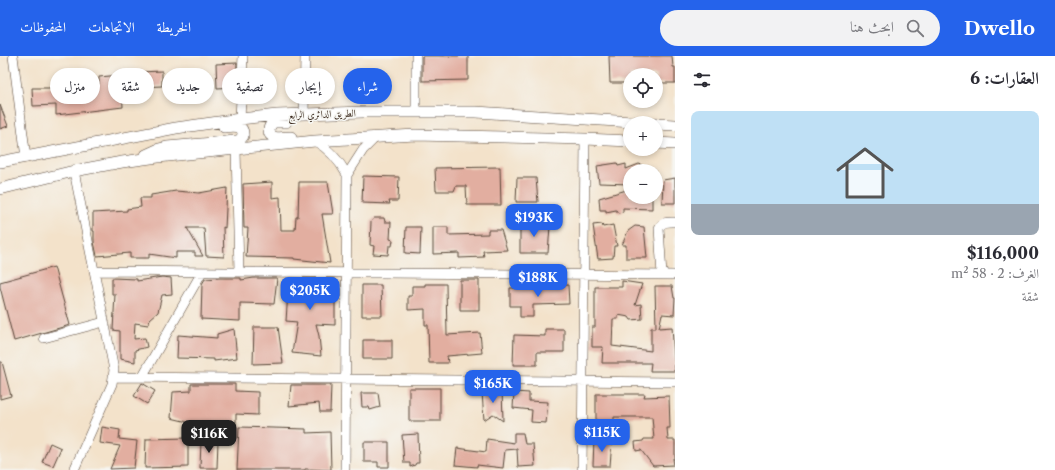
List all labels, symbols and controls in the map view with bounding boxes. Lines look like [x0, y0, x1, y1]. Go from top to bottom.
search box [660, 10, 940, 46]
text: ابحث هنا [850, 17, 894, 36]
icon: search [904, 17, 926, 39]
text: Dwello [964, 17, 1035, 40]
text: المحفوظات [20, 18, 66, 36]
text: الاتجاهات [88, 18, 135, 36]
text: الخريطة [157, 18, 191, 36]
chip: منزل [50, 68, 100, 104]
chip: شقة [108, 68, 154, 104]
chip: جديد [162, 68, 214, 104]
chip: تصفية [222, 68, 277, 104]
chip: إيجار [285, 68, 335, 104]
chip: شراء [343, 68, 392, 104]
map controls [623, 68, 663, 204]
button: locate [623, 68, 663, 108]
text: العقارات: 6 [970, 68, 1039, 88]
icon: filters [691, 69, 713, 91]
street label: الطريق الدائري الرابع [288, 106, 356, 125]
button: + [623, 116, 663, 156]
icon: home [829, 137, 901, 209]
button: − [623, 164, 663, 204]
pin: $193K [506, 204, 562, 238]
text: $193K [515, 209, 553, 225]
text: $116,000 [967, 243, 1039, 263]
pin: $188K [510, 264, 566, 298]
text: الغرف: 2 · 58 m² [951, 265, 1039, 281]
text: $188K [518, 269, 558, 285]
pin: $205K [282, 277, 338, 311]
text: $205K [290, 282, 330, 298]
text: شقة [1022, 288, 1039, 304]
pin: $165K [465, 370, 521, 404]
text: $165K [474, 375, 512, 391]
pin: $115K [574, 419, 630, 453]
pin: $116K [181, 420, 237, 454]
text: $115K [584, 424, 620, 440]
text: $116K [190, 425, 228, 441]

